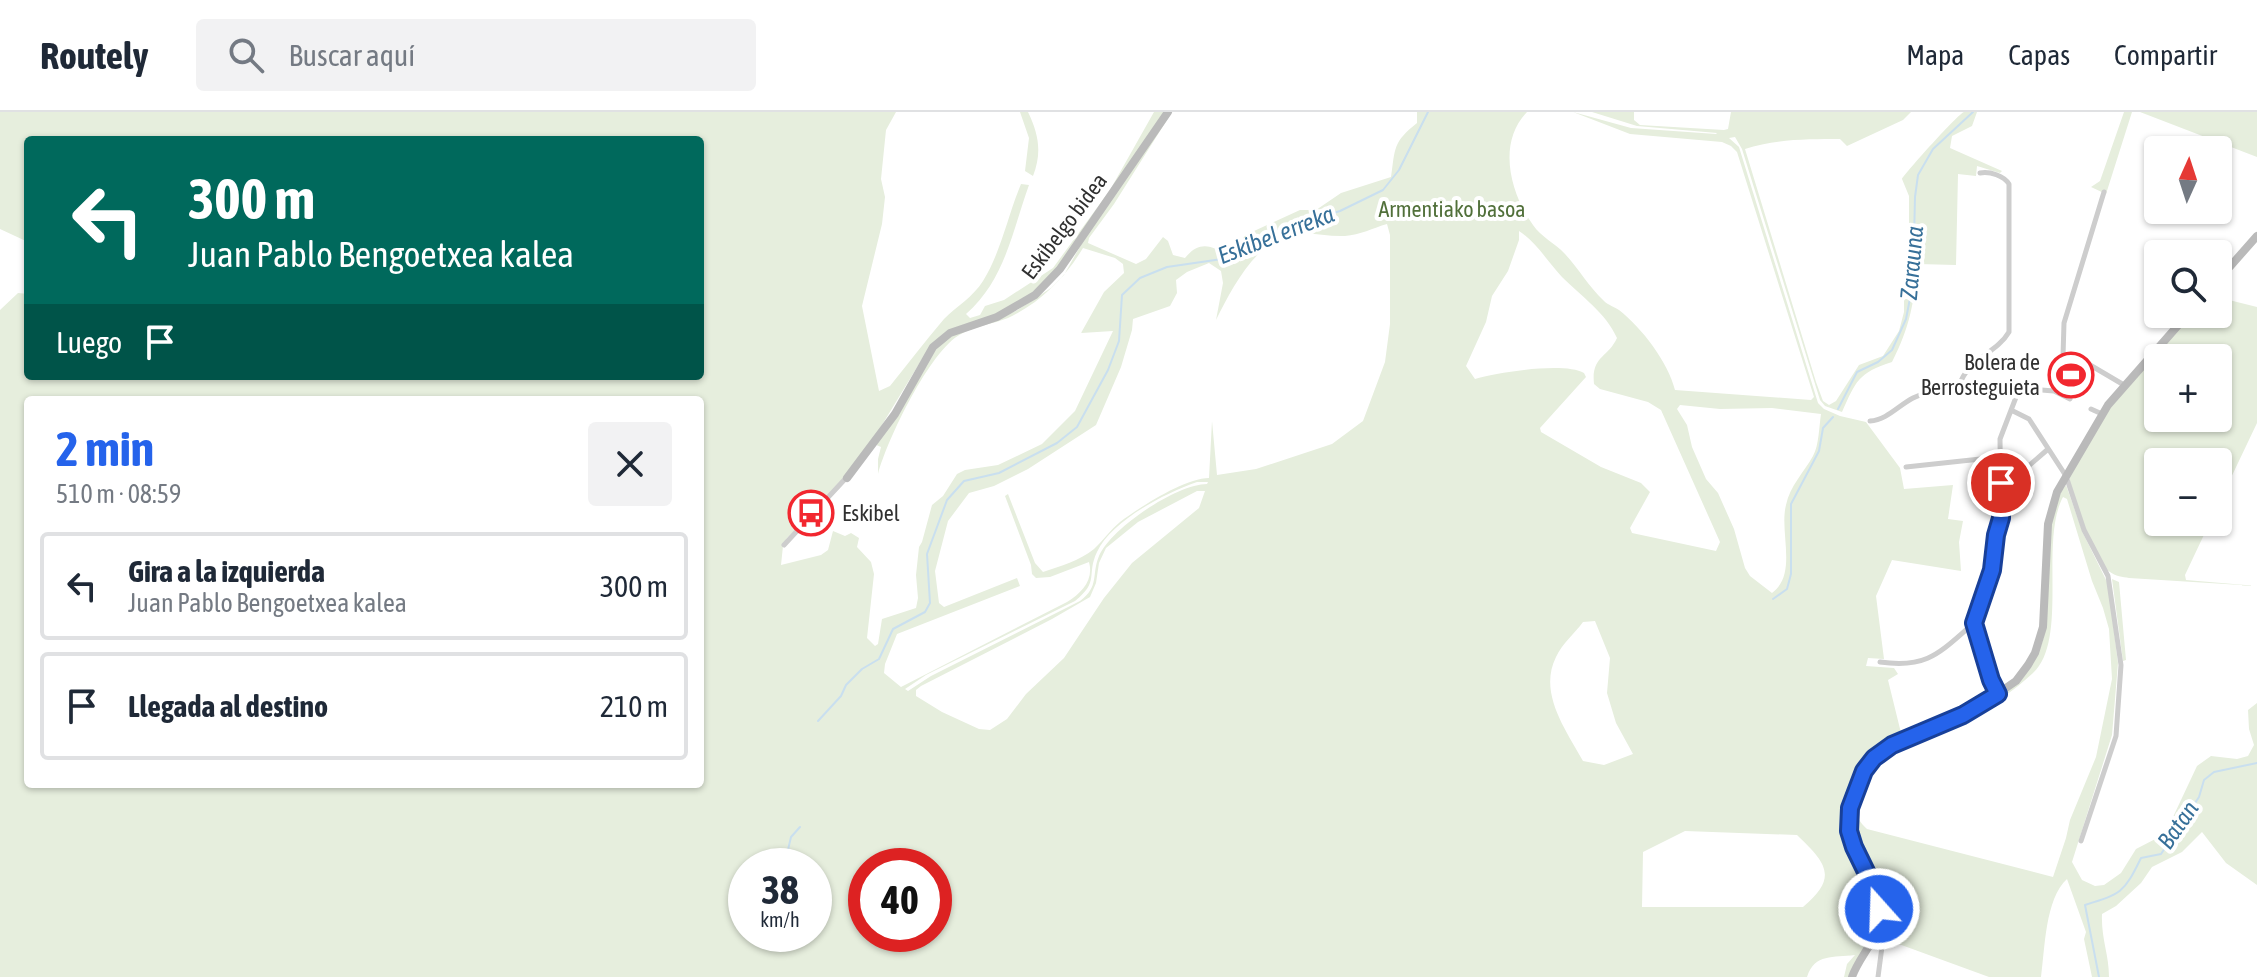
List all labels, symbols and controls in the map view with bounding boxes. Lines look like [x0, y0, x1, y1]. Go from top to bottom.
search box [196, 19, 756, 91]
icon: search [224, 33, 268, 77]
text: Routely [40, 34, 148, 77]
text: Buscar aquí [288, 38, 415, 72]
text: Mapa [1906, 39, 1964, 71]
text: Capas [2008, 39, 2070, 71]
text: Compartir [2114, 39, 2217, 71]
north arrow [2144, 136, 2232, 224]
map controls [2144, 136, 2232, 536]
text: 300 m [188, 167, 315, 231]
icon: left [56, 168, 160, 272]
street label: Eskibelgo bidea [1016, 168, 1112, 284]
park label: Armentiako basoa [1379, 196, 1525, 222]
water label: Eskibel erreka [1214, 200, 1338, 269]
water label: Zarauna [1895, 225, 1928, 301]
text: Juan Pablo Bengoetxea kalea [188, 233, 574, 275]
button: search [2144, 240, 2232, 328]
icon: arrive [138, 320, 182, 364]
text: Luego [56, 325, 122, 359]
button: + [2144, 344, 2232, 432]
place label: Bolera de Berrosteguieta [1921, 349, 2040, 400]
sports icon: Bolera de Berrosteguieta [2047, 351, 2095, 399]
text: 2 min [56, 421, 154, 476]
button: close [588, 422, 672, 506]
button: − [2144, 448, 2232, 536]
pin [1967, 449, 2035, 517]
icon: arrive [1979, 461, 2023, 505]
text: 510 m · 08:59 [56, 479, 181, 509]
bus stop icon: Eskibel [787, 489, 835, 537]
place label: Eskibel [842, 500, 900, 526]
text: Gira a la izquierda [128, 554, 325, 588]
icon: left [60, 564, 104, 608]
text: 300 m [600, 569, 668, 603]
text: Juan Pablo Bengoetxea kalea [128, 588, 407, 618]
icon: arrive [60, 684, 104, 728]
text: Llegada al destino [128, 689, 328, 723]
text: 210 m [600, 689, 668, 723]
water label: Batan [2152, 795, 2204, 854]
speed limit sign: 40 [848, 848, 952, 952]
text: 38 [761, 867, 799, 912]
position arrow [1837, 867, 1921, 951]
text: km/h [760, 908, 800, 931]

